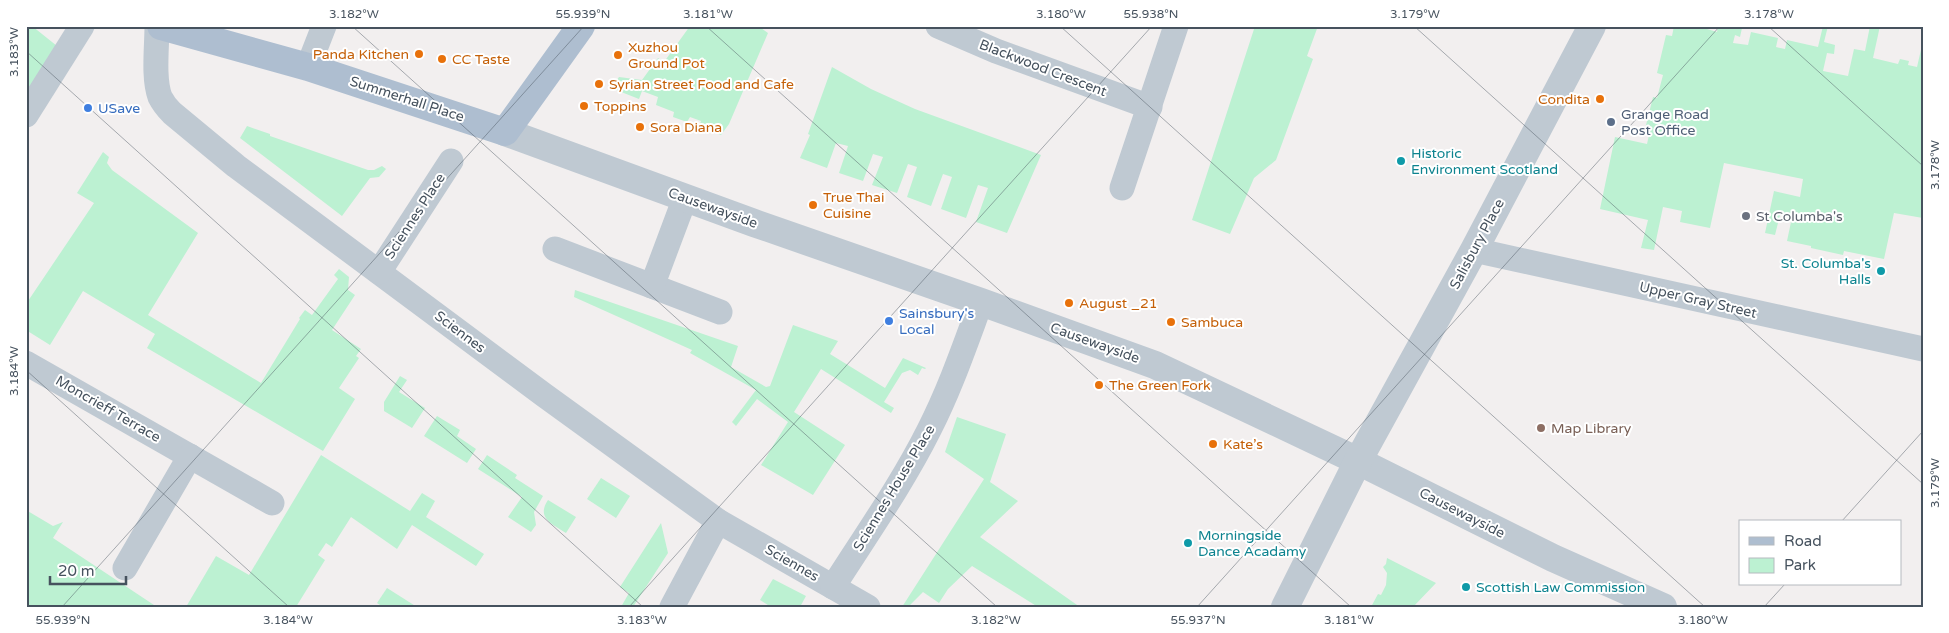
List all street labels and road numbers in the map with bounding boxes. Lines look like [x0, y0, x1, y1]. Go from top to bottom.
street label: Blackwood Crescent [977, 36, 1110, 100]
street label: Summerhall Place [348, 73, 466, 125]
street label: Sciennes Place [381, 170, 449, 262]
street label: Causewayside [666, 184, 760, 232]
street label: Salisbury Place [1446, 196, 1508, 292]
street label: Upper Gray Street [1638, 278, 1759, 322]
street label: Sciennes [431, 307, 489, 357]
street label: Causewayside [1048, 319, 1142, 367]
street label: Moncrieff Terrace [52, 372, 164, 446]
street label: Sciennes House Place [849, 422, 939, 554]
street label: Causewayside [1416, 484, 1508, 542]
street label: Sciennes [762, 541, 822, 585]

